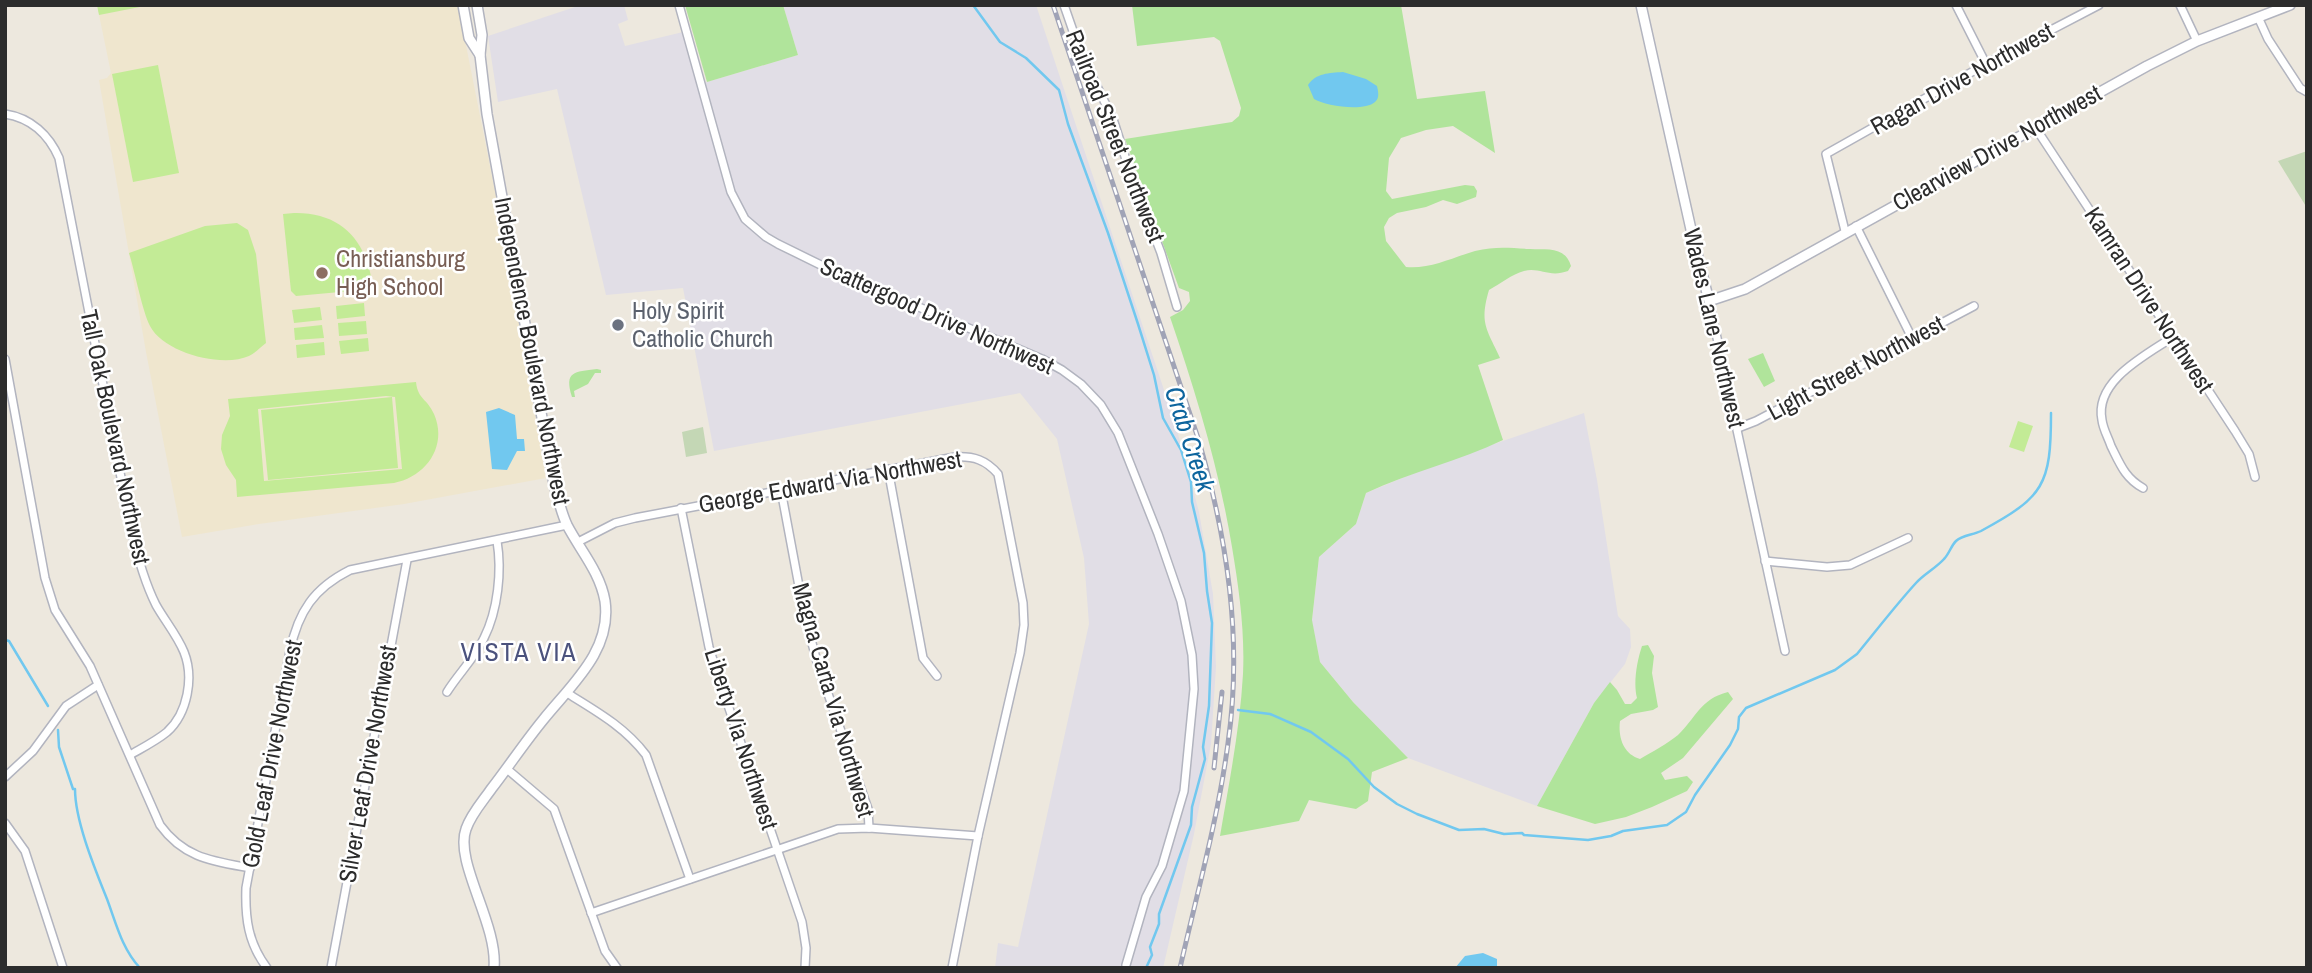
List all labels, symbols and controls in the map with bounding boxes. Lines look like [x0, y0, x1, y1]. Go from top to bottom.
street label: Ragan Drive Northwest [1864, 14, 2059, 142]
street label: Railroad Street Northwest [1059, 25, 1173, 247]
street label: Clearview Drive Northwest [1886, 76, 2107, 218]
street label: Independence Boulevard Northwest [487, 194, 579, 508]
street label: Kamran Drive Northwest [2078, 200, 2222, 399]
street label: Wades Lane Northwest [1676, 225, 1754, 431]
place label: Christiansburg High School [336, 242, 465, 302]
street label: Scattergood Drive Northwest [815, 249, 1060, 381]
marker: Christiansburg High School [314, 265, 330, 281]
place label: Holy Spirit Catholic Church [632, 294, 773, 354]
street label: Tall Oak Boulevard Northwest [73, 306, 159, 568]
street label: Light Street Northwest [1762, 307, 1950, 427]
marker: Holy Spirit Catholic Church [610, 317, 626, 333]
water label: Crab Creek [1157, 382, 1224, 497]
street label: George Edward Via Northwest [696, 442, 964, 520]
street label: Magna Carta Via Northwest [785, 579, 883, 821]
district label: VISTA VIA [460, 634, 578, 669]
street label: Gold Leaf Drive Northwest [233, 636, 309, 871]
street label: Silver Leaf Drive Northwest [330, 642, 404, 885]
street label: Liberty Via Northwest [698, 644, 787, 834]

